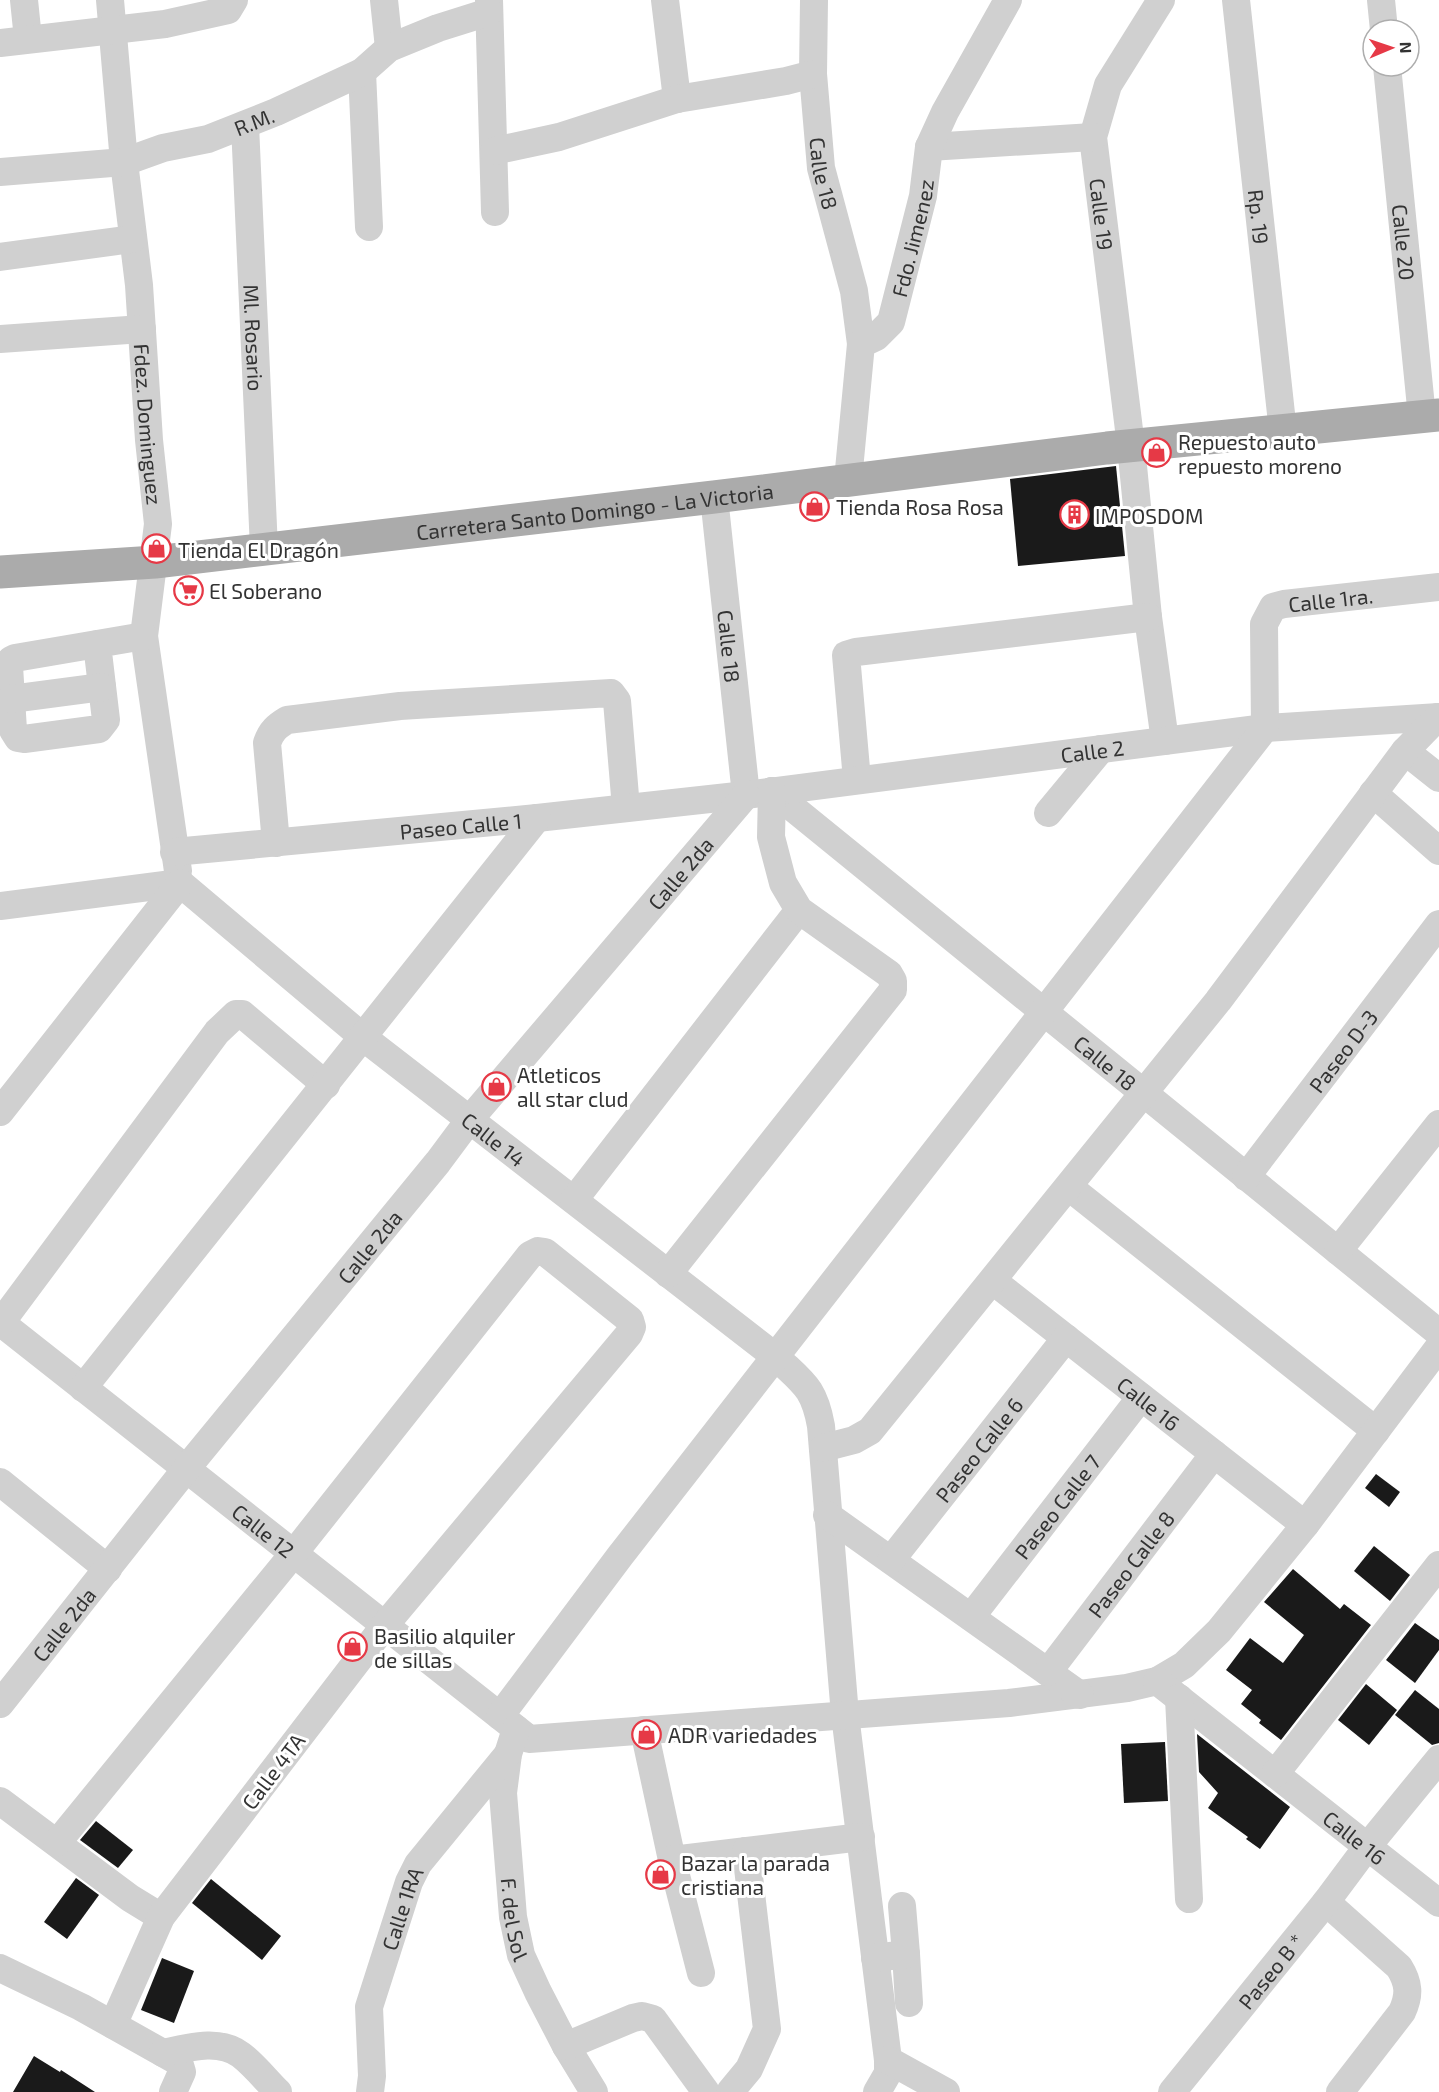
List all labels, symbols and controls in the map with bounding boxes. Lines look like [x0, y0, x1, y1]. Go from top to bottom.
north arrow [1361, 18, 1421, 78]
text: N [1397, 41, 1416, 54]
street label: R.M. [230, 102, 277, 140]
street label: Calle 18 [806, 136, 844, 212]
street label: Calle 19 [1086, 177, 1119, 252]
street label: Fdo. Jimenez [885, 178, 937, 299]
street label: Rp. 19 [1244, 188, 1275, 245]
street label: Calle 20 [1388, 203, 1421, 281]
street label: Ml. Rosario [240, 284, 269, 392]
street label: Fdez. Dominguez [130, 343, 168, 506]
place label: Repuesto auto repuesto moreno [1178, 429, 1342, 478]
shop icon: Repuesto auto repuesto moreno [1141, 437, 1173, 469]
street label: Carretera Santo Domingo - La Victoria [415, 477, 775, 544]
shop icon: Tienda Rosa Rosa [799, 490, 831, 522]
place label: Tienda Rosa Rosa [836, 494, 1004, 519]
building icon: IMPOSDOM [1058, 499, 1090, 531]
place label: IMPOSDOM [1095, 503, 1204, 528]
shop icon: Tienda El Dragón [141, 533, 173, 565]
place label: Tienda El Dragón [178, 537, 339, 562]
supermarket icon: El Soberano [172, 574, 204, 606]
place label: El Soberano [209, 578, 322, 603]
street label: Calle 1ra. [1287, 582, 1374, 616]
street label: Calle 18 [714, 608, 746, 684]
street label: Calle 2 [1059, 734, 1126, 767]
street label: Paseo Calle 1 [398, 807, 523, 843]
street label: Calle 2da [642, 831, 718, 914]
street label: Paseo D-3 [1303, 1004, 1382, 1097]
street label: Calle 18 [1069, 1029, 1142, 1095]
place label: Atleticos all star clud [517, 1062, 629, 1111]
shop icon: Atleticos all star clud [480, 1070, 512, 1102]
street label: Calle 14 [457, 1106, 531, 1171]
street label: Calle 2da [332, 1204, 406, 1288]
street label: Calle 16 [1113, 1371, 1185, 1435]
street label: Paseo Calle 6 [929, 1392, 1027, 1507]
street label: Paseo Calle 7 [1008, 1449, 1105, 1563]
street label: Calle 12 [228, 1498, 300, 1562]
street label: Paseo Calle 8 [1082, 1506, 1179, 1622]
street label: Calle 2da [26, 1582, 100, 1666]
place label: Basilio alquiler de sillas [374, 1623, 516, 1672]
shop icon: Basilio alquiler de sillas [337, 1631, 369, 1663]
shop icon: ADR variedades [631, 1718, 663, 1750]
place label: ADR variedades [668, 1722, 817, 1747]
street label: Calle 4TA [236, 1728, 310, 1814]
street label: Calle 16 [1319, 1805, 1391, 1869]
place label: Bazar la parada cristiana [681, 1850, 830, 1899]
shop icon: Bazar la parada cristiana [644, 1858, 676, 1890]
street label: Calle 1RA [376, 1862, 427, 1953]
street label: F. del Sol [497, 1877, 535, 1965]
street label: Paseo B * [1232, 1928, 1308, 2013]

